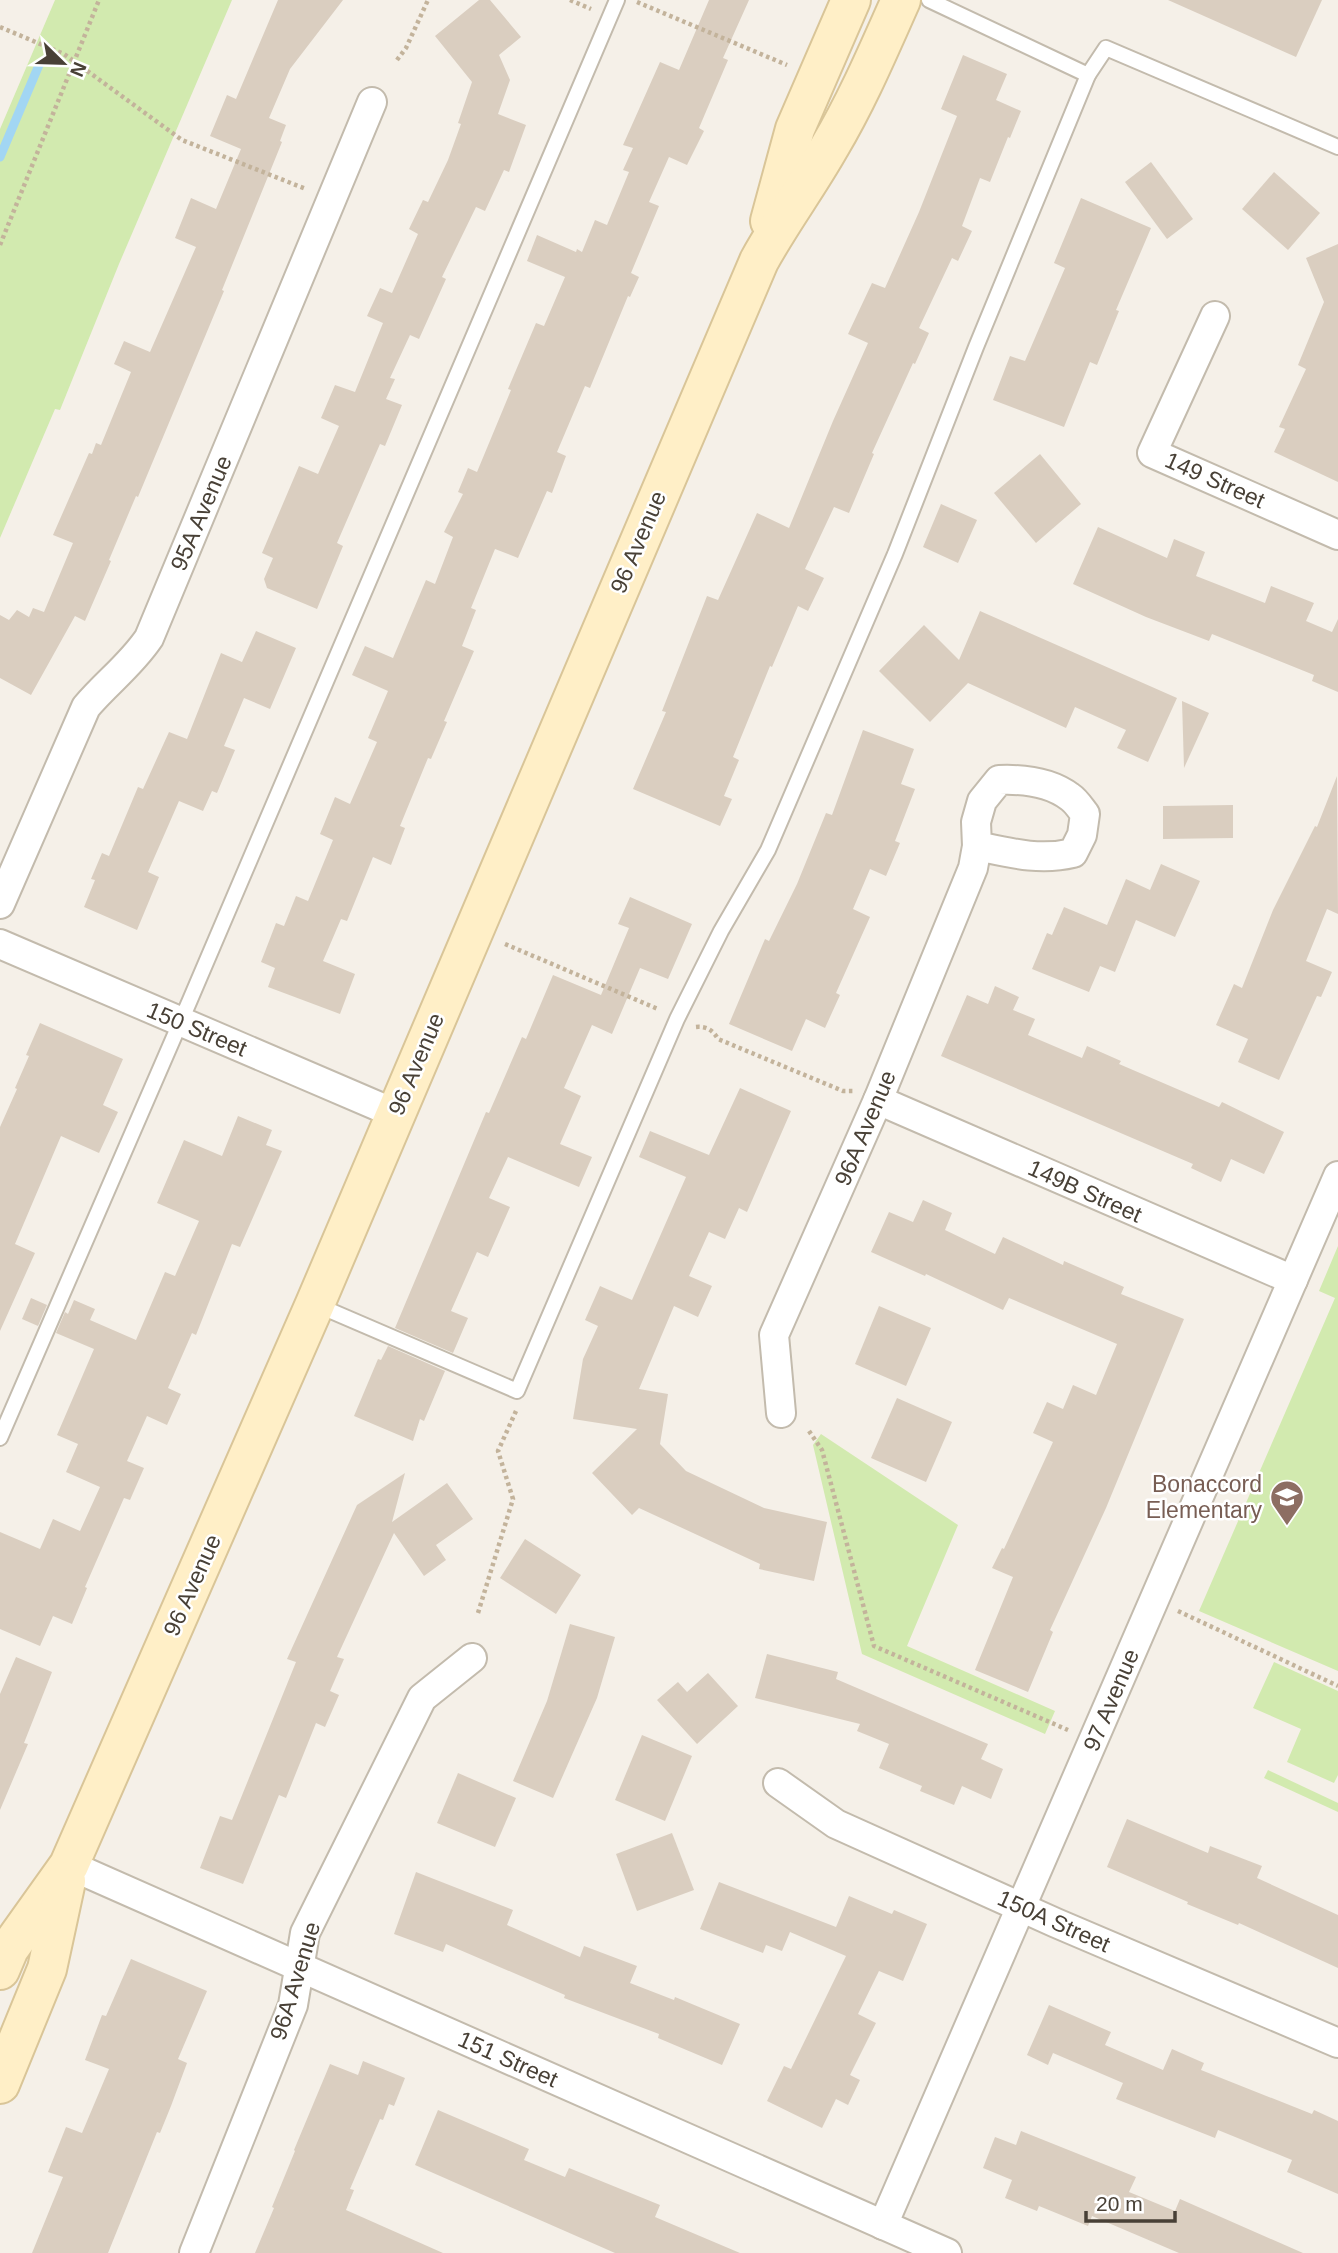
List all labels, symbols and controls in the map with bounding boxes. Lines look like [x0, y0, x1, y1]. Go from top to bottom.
north arrow [28, 28, 98, 98]
text: N [66, 59, 91, 80]
street label: 149 Street [1161, 447, 1269, 514]
street label: 95A Avenue [165, 452, 237, 574]
street label: 96 Avenue [605, 487, 671, 597]
street label: 150 Street [143, 996, 251, 1062]
street label: 96 Avenue [383, 1009, 449, 1119]
street label: 96A Avenue [829, 1067, 901, 1189]
street label: 149B Street [1024, 1154, 1146, 1228]
place label: Bonaccord Elementary [1146, 1471, 1262, 1523]
school or university icon: Bonaccord Elementary [1268, 1478, 1306, 1527]
street label: 96 Avenue [158, 1530, 226, 1640]
street label: 97 Avenue [1078, 1645, 1144, 1755]
street label: 150A Street [994, 1885, 1115, 1958]
street label: 96A Avenue [265, 1919, 325, 2043]
street label: 151 Street [454, 2026, 562, 2093]
scale bar [1086, 2180, 1175, 2224]
text: 20 m [1096, 2192, 1143, 2215]

